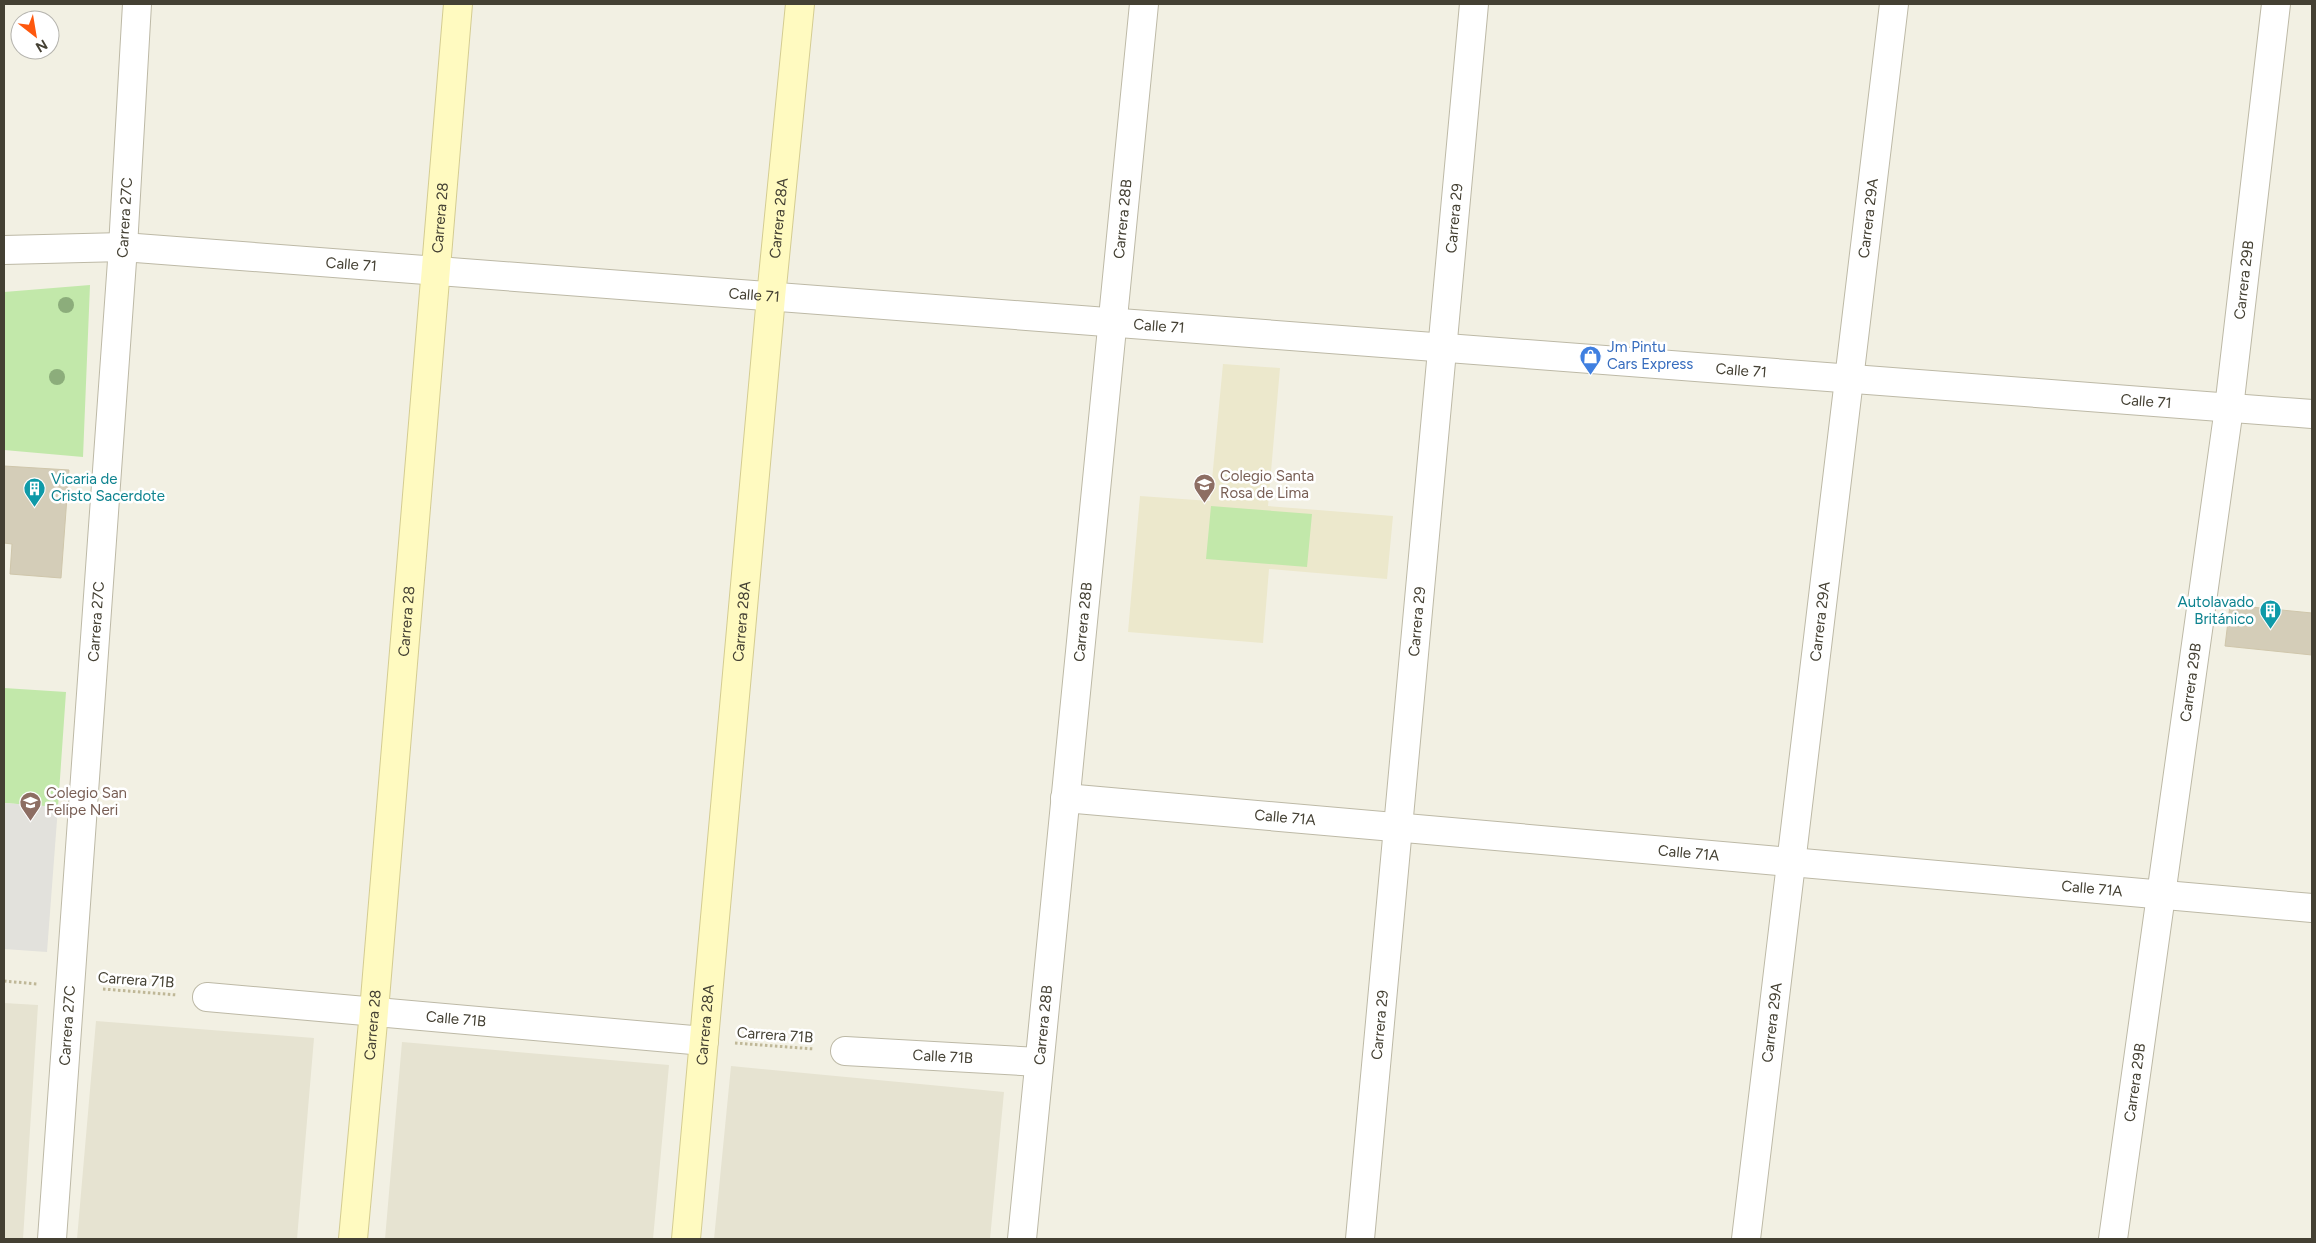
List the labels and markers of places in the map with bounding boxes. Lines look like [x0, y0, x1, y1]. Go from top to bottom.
place label: Jm Pintu Cars Express [1607, 338, 1693, 373]
shop icon: Jm Pintu Cars Express [1579, 344, 1603, 375]
place label: Colegio Santa Rosa de Lima [1220, 467, 1314, 502]
place label: Vicaria de Cristo Sacerdote [51, 470, 165, 505]
school or university icon: Colegio Santa Rosa de Lima [1192, 473, 1216, 504]
building icon: Vicaria de Cristo Sacerdote [23, 476, 47, 507]
place label: Autolavado Británico [2178, 593, 2254, 628]
building icon: Autolavado Británico [2258, 599, 2282, 630]
place label: Colegio San Felipe Neri [46, 784, 127, 819]
school or university icon: Colegio San Felipe Neri [18, 790, 42, 821]

